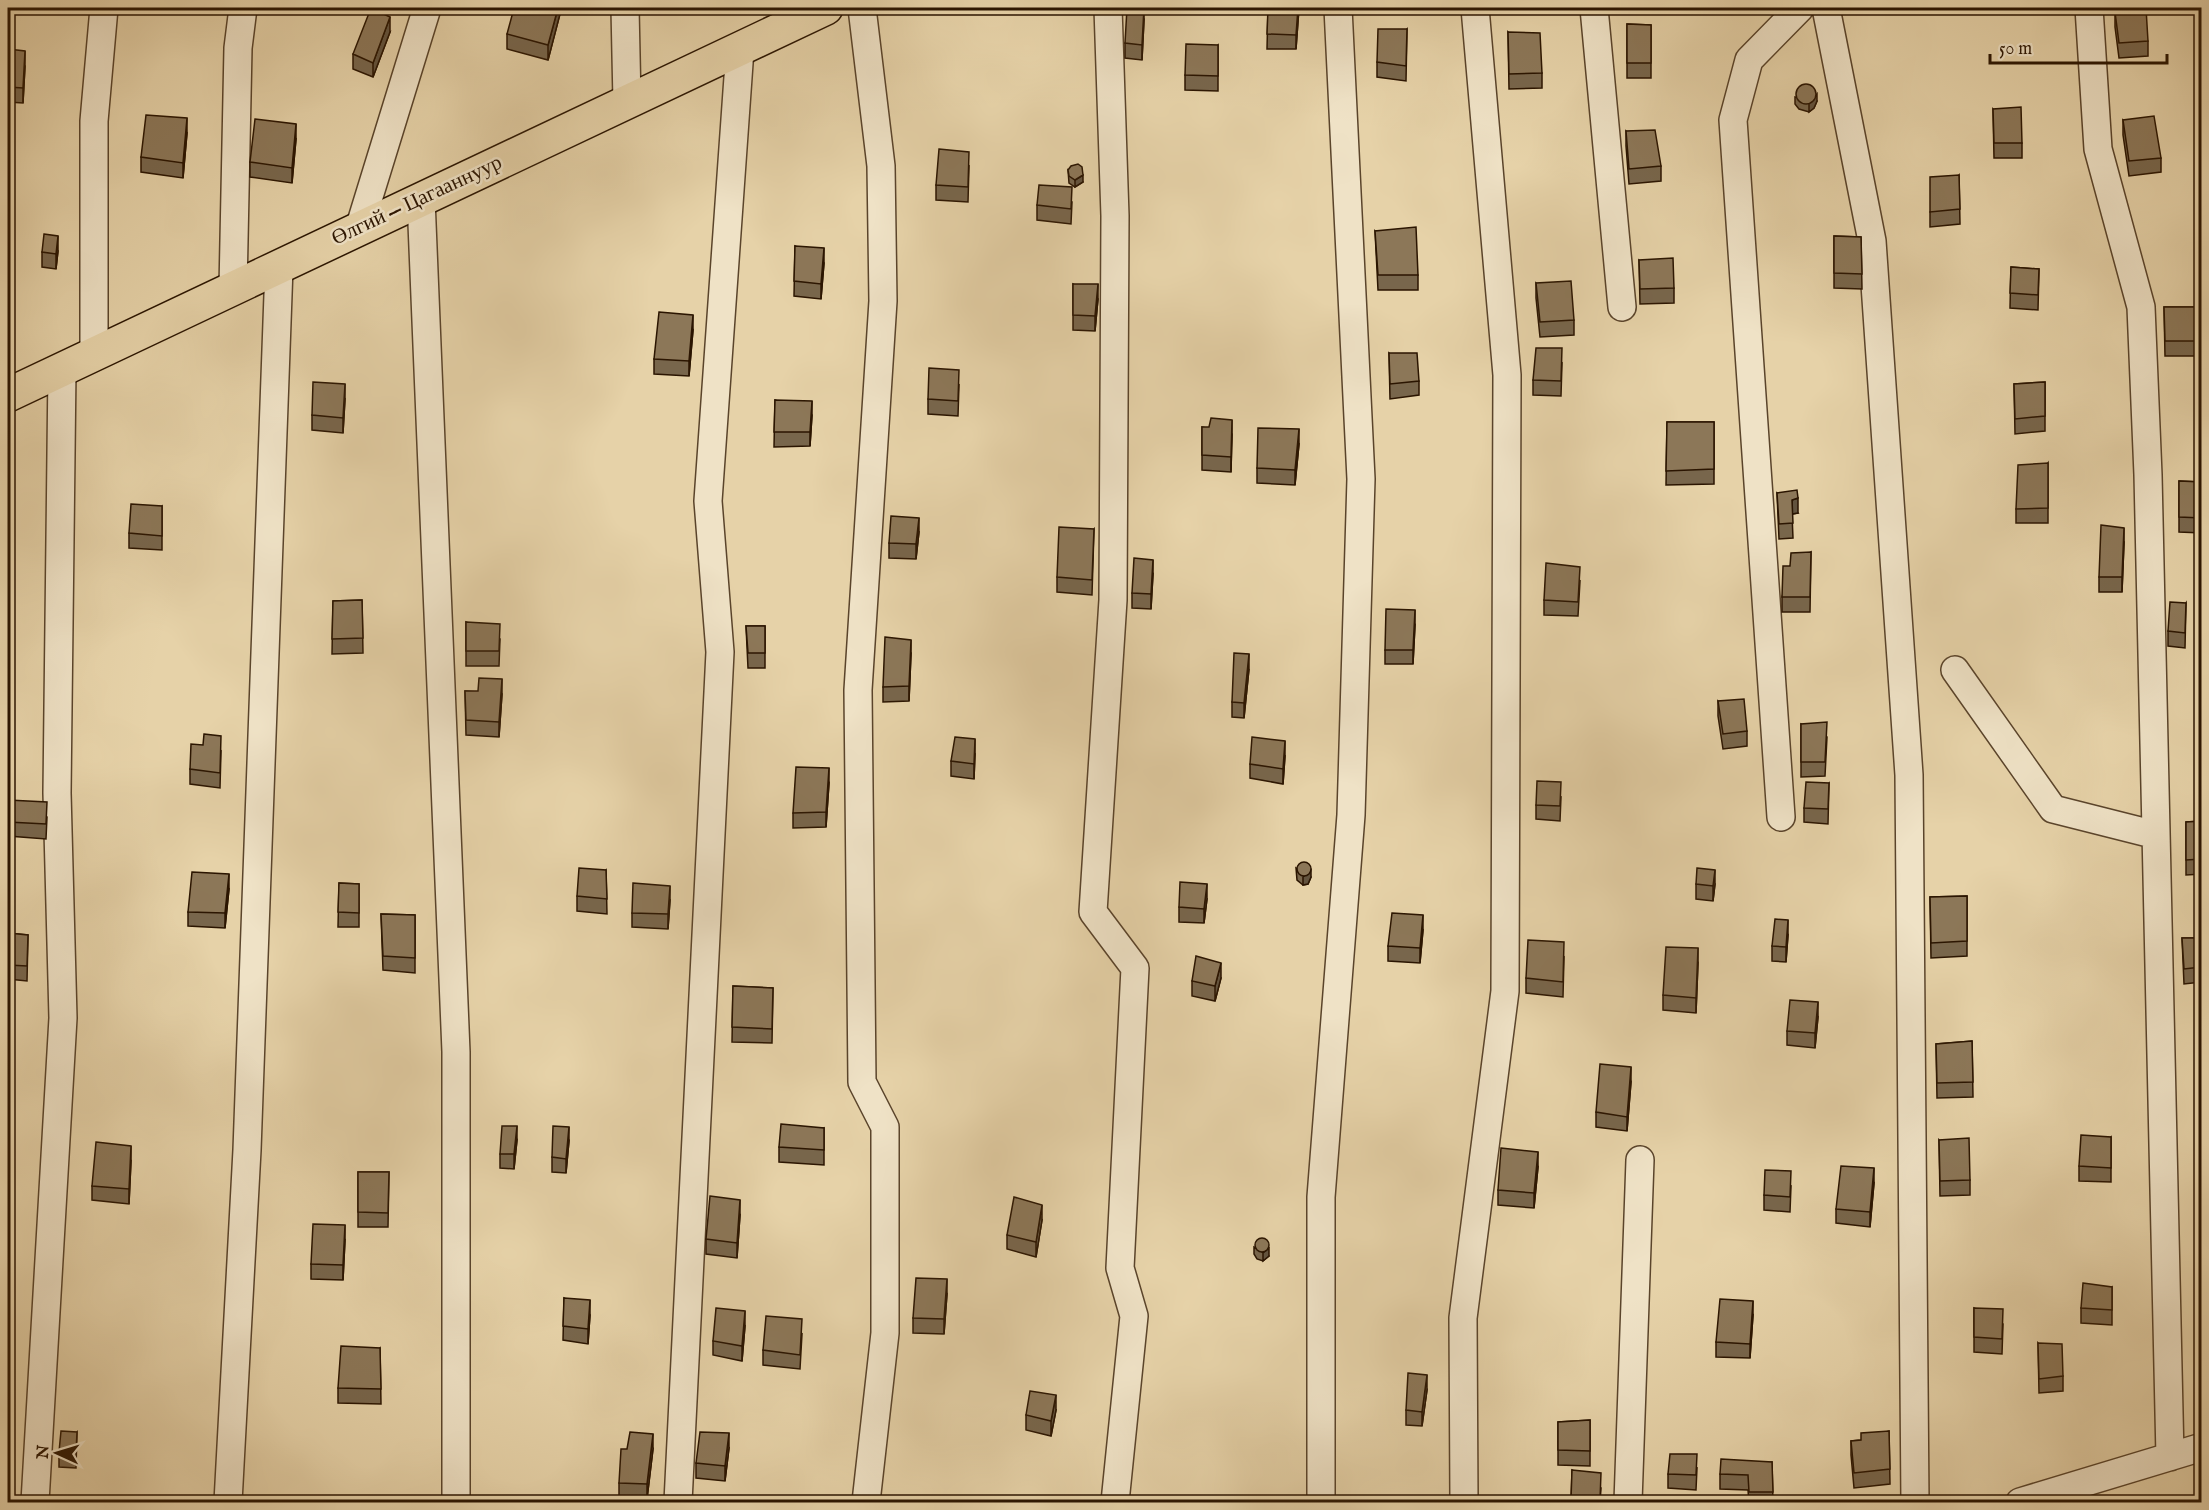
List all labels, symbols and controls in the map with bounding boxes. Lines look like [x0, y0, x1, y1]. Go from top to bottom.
scale bar [1990, 27, 2167, 65]
text: 50 m [1999, 38, 2032, 61]
street label: Өлгий — Цагааннуур [327, 150, 507, 252]
north arrow [27, 1423, 87, 1483]
text: N [34, 1444, 55, 1461]

